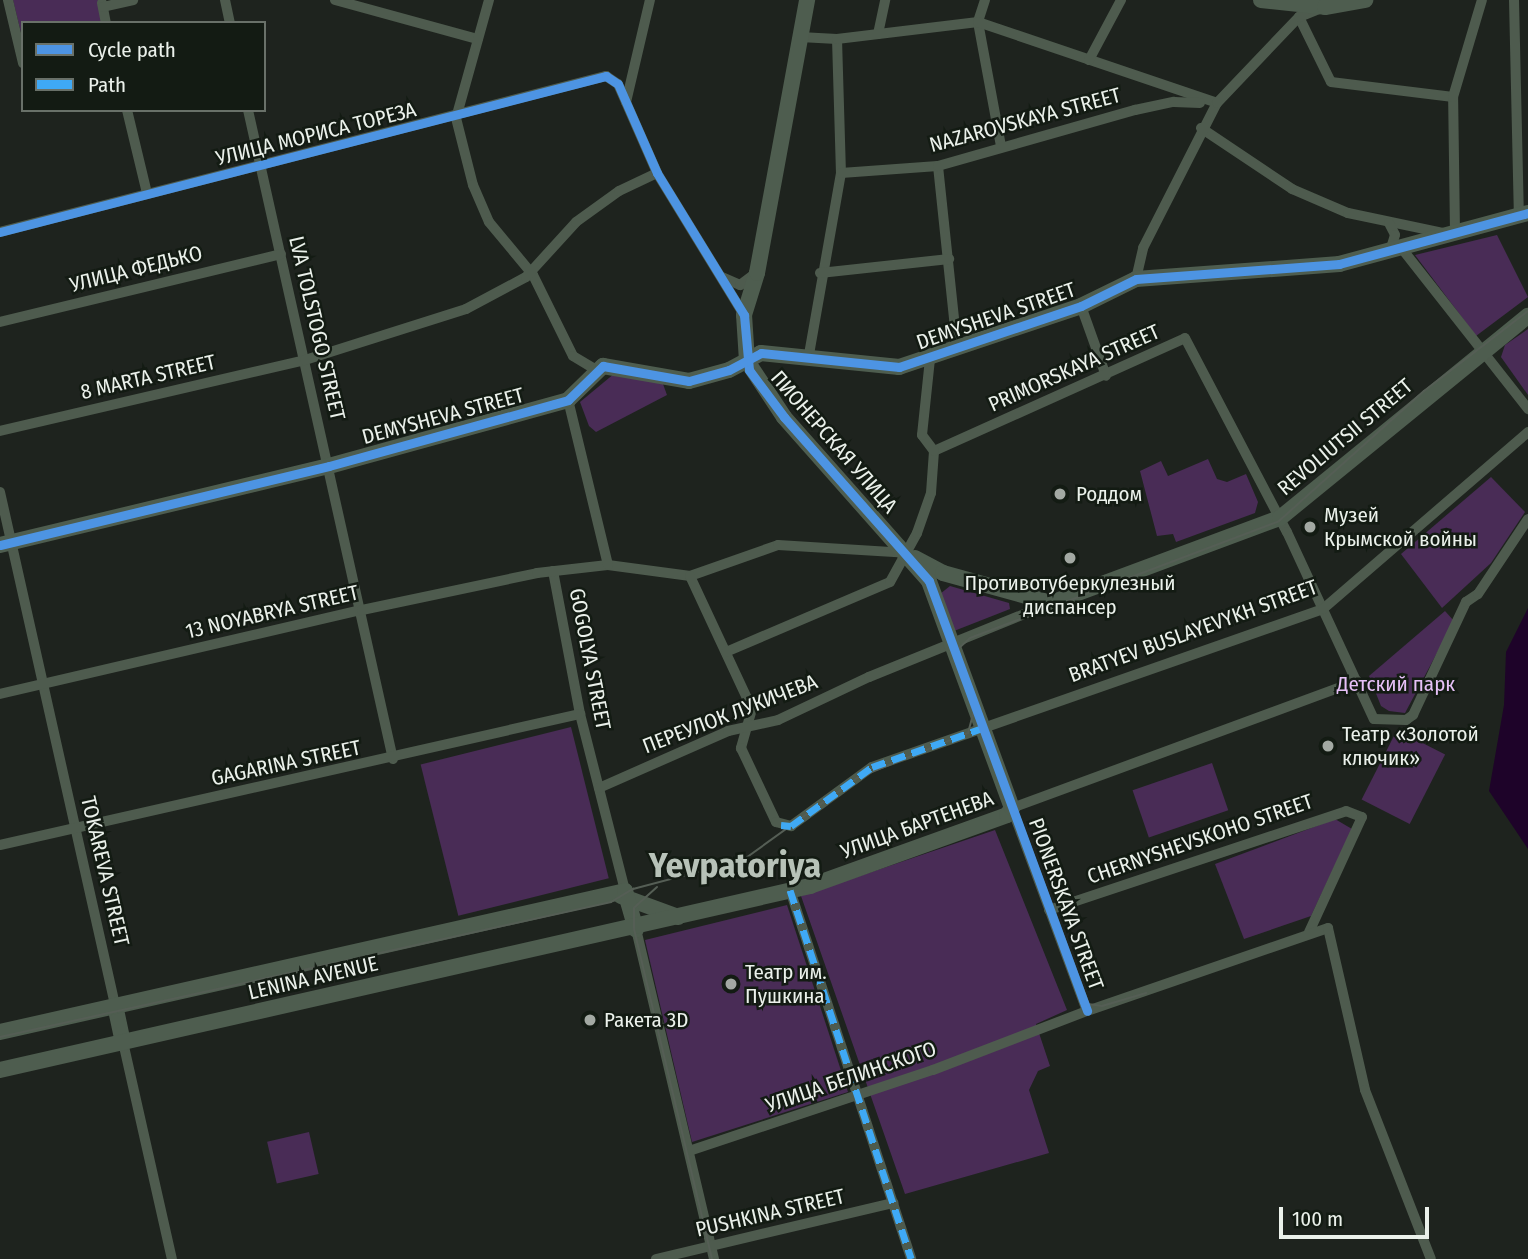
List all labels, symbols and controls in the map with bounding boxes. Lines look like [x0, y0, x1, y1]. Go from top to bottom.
legend [21, 21, 266, 112]
text: Cycle path [88, 37, 176, 63]
text: Path [88, 72, 126, 98]
street label: NAZAROVSKAYA STREET [927, 82, 1123, 158]
street label: УЛИЦА МОРИСА ТОРЕЗА [213, 97, 419, 171]
street label: LVA TOLSTOGO STREET [284, 233, 350, 423]
street label: УЛИЦА ФЕДЬКО [67, 240, 205, 298]
street label: DEMYSHEVA STREET [913, 277, 1079, 355]
street label: PRIMORSKAYA STREET [985, 319, 1163, 417]
street label: 8 MARTA STREET [78, 349, 218, 405]
street label: ПИОНЕРСКАЯ УЛИЦА [765, 366, 903, 518]
street label: REVOLIUTSII STREET [1272, 373, 1418, 501]
street label: DEMYSHEVA STREET [359, 382, 527, 450]
place label: Роддом [1076, 481, 1142, 507]
marker: Роддом [1050, 484, 1070, 504]
place label: Музей Крымской войны [1324, 502, 1477, 552]
marker: Музей Крымской войны [1302, 519, 1318, 535]
marker: Противотуберкулезный диспансер [1060, 548, 1080, 568]
place label: Противотуберкулезный диспансер [965, 570, 1175, 620]
street label: BRATYEV BUSLAYEVYKH STREET [1065, 574, 1321, 688]
street label: 13 NOYABRYA STREET [183, 580, 361, 644]
street label: GOGOLYA STREET [564, 586, 616, 732]
street label: ПЕРЕУЛОК ЛУКИЧЕВА [639, 669, 821, 759]
park label: Детский парк [1337, 671, 1455, 697]
place label: Театр «Золотой ключик» [1342, 721, 1479, 771]
street label: GAGARINA STREET [209, 735, 363, 791]
marker: Театр «Золотой ключик» [1320, 738, 1336, 754]
street label: УЛИЦА БАРТЕНЕВА [837, 786, 997, 864]
street label: CHERNYSHEVSKOHO STREET [1084, 789, 1316, 889]
street label: TOKAREVA STREET [76, 794, 134, 948]
street label: PIONERSKAYA STREET [1023, 815, 1109, 993]
district label: Yevpatoriya [649, 844, 821, 886]
street label: LENINA AVENUE [246, 951, 380, 1005]
place label: Театр им. Пушкина [745, 959, 827, 1009]
marker: Театр им. Пушкина [723, 976, 739, 992]
place label: Ракета 3D [604, 1007, 688, 1033]
marker: Ракета 3D [582, 1012, 598, 1028]
street label: УЛИЦА БЕЛИНСКОГО [762, 1036, 940, 1118]
street label: PUSHKINA STREET [693, 1184, 847, 1242]
scale bar [1283, 1192, 1434, 1236]
text: 100 m [1292, 1206, 1343, 1232]

